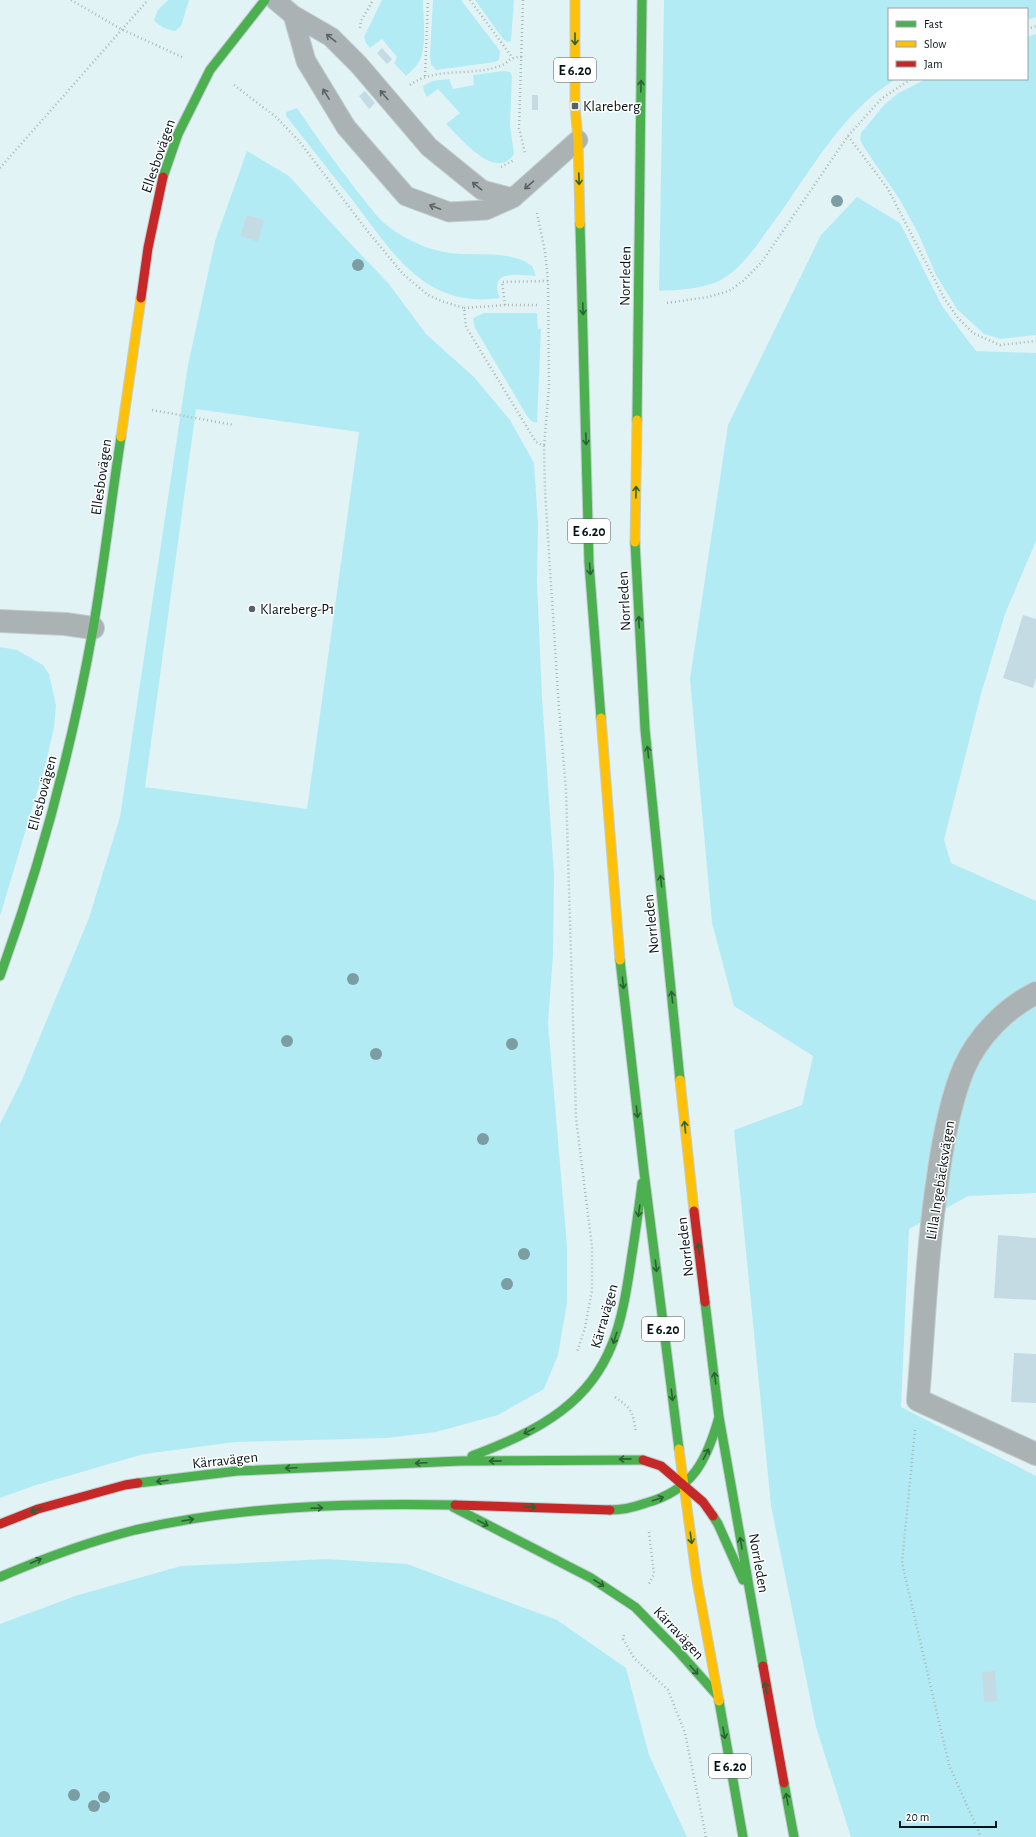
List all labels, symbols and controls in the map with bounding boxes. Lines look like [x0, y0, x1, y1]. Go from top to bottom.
legend [888, 8, 1028, 80]
text: Fast [924, 18, 943, 30]
one-way arrow [571, 32, 579, 45]
one-way arrow [325, 34, 336, 43]
text: Slow [924, 38, 946, 50]
road number: E 6.20 [554, 58, 596, 82]
text: Jam [924, 58, 943, 70]
one-way arrow [637, 80, 645, 93]
one-way arrow [321, 88, 329, 100]
one-way arrow [380, 90, 389, 100]
place label: Klareberg [583, 99, 641, 114]
marker: Klareberg [570, 101, 580, 111]
street label: Ellesbovägen [139, 117, 178, 195]
one-way arrow [575, 172, 583, 185]
one-way arrow [471, 181, 482, 190]
one-way arrow [523, 181, 534, 190]
one-way arrow [430, 202, 442, 210]
street label: Norrleden [617, 246, 634, 306]
one-way arrow [579, 302, 586, 315]
one-way arrow [582, 432, 590, 445]
street label: Ellesbovägen [89, 438, 114, 516]
one-way arrow [632, 486, 640, 499]
road number: E 6.20 [568, 519, 610, 543]
one-way arrow [586, 562, 593, 575]
street label: Norrleden [615, 571, 634, 631]
place label: Klareberg-P1 [260, 602, 334, 617]
marker: Klareberg-P1 [247, 604, 257, 614]
one-way arrow [636, 616, 643, 629]
one-way arrow [644, 746, 651, 759]
street label: Ellesbovägen [25, 754, 60, 832]
one-way arrow [657, 875, 664, 888]
street label: Norrleden [641, 893, 662, 955]
one-way arrow [619, 976, 626, 989]
one-way arrow [669, 991, 676, 1004]
one-way arrow [633, 1105, 641, 1118]
street label: Lilla Ingebäcksvägen [924, 1119, 957, 1241]
one-way arrow [681, 1121, 689, 1134]
one-way arrow [635, 1204, 643, 1217]
street label: Norrleden [674, 1216, 697, 1278]
one-way arrow [695, 1243, 703, 1256]
one-way arrow [652, 1259, 659, 1272]
street label: Kärravägen [588, 1282, 621, 1350]
road number: E 6.20 [642, 1317, 684, 1341]
one-way arrow [611, 1332, 618, 1345]
one-way arrow [711, 1372, 719, 1385]
one-way arrow [668, 1388, 676, 1401]
one-way arrow [523, 1427, 535, 1435]
one-way arrow [703, 1448, 711, 1460]
street label: Kärravägen [191, 1450, 259, 1471]
one-way arrow [619, 1455, 632, 1463]
one-way arrow [489, 1457, 502, 1464]
one-way arrow [415, 1459, 428, 1466]
one-way arrow [285, 1465, 298, 1472]
one-way arrow [156, 1477, 169, 1484]
one-way arrow [652, 1495, 664, 1503]
one-way arrow [310, 1504, 323, 1511]
one-way arrow [523, 1504, 536, 1511]
one-way arrow [29, 1507, 42, 1514]
one-way arrow [181, 1516, 194, 1524]
one-way arrow [477, 1519, 489, 1527]
one-way arrow [687, 1531, 695, 1544]
street label: Norrleden [746, 1532, 771, 1594]
one-way arrow [737, 1537, 745, 1550]
one-way arrow [29, 1557, 41, 1564]
one-way arrow [593, 1579, 604, 1587]
street label: Kärravägen [651, 1604, 707, 1663]
one-way arrow [690, 1664, 699, 1675]
one-way arrow [762, 1682, 770, 1695]
one-way arrow [720, 1726, 728, 1739]
road number: E 6.20 [709, 1754, 751, 1778]
one-way arrow [782, 1793, 790, 1806]
scale bar [900, 1803, 996, 1829]
text: 20 m [906, 1811, 929, 1823]

